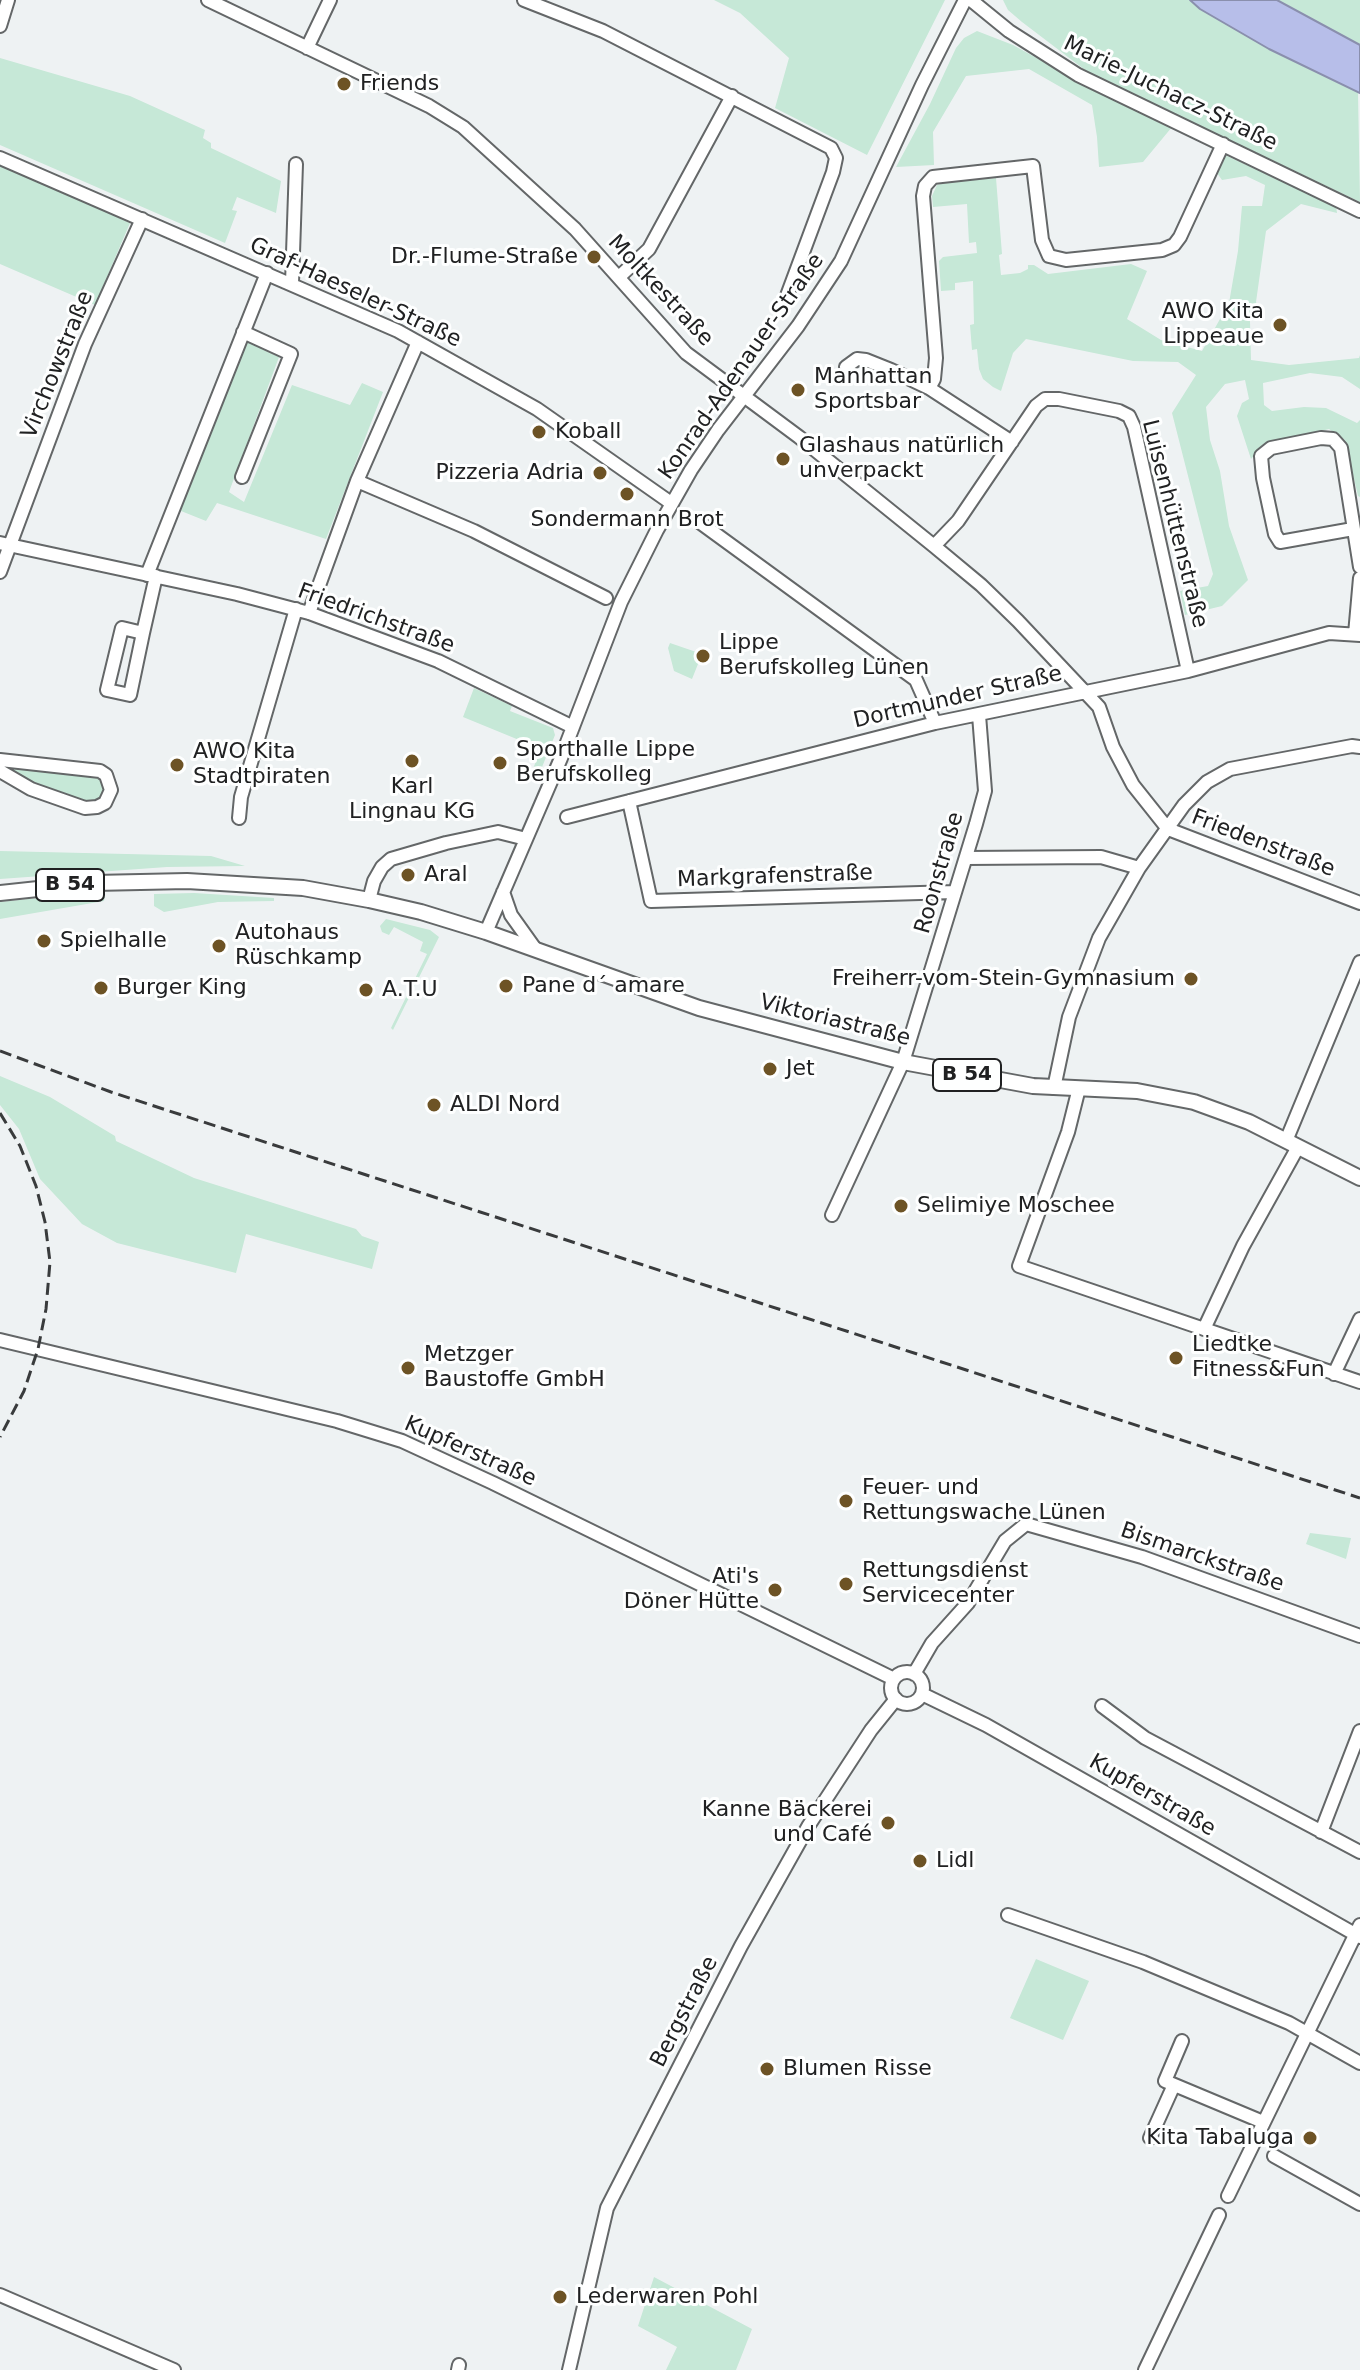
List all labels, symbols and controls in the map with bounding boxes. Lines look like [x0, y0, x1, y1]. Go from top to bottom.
street label: Marie-Juchacz-Straße [1059, 31, 1281, 157]
place label: Friends [360, 71, 439, 97]
marker: Friends [335, 75, 353, 93]
street label: Moltkestraße [602, 230, 718, 352]
street label: Graf-Haeseler-Straße [245, 232, 465, 354]
place label: Dr.-Flume-Straße [391, 244, 578, 270]
marker: Dr.-Flume-Straße [585, 248, 603, 266]
street label: Konrad-Adenauer-Straße [654, 249, 830, 485]
street label: Virchowstraße [16, 287, 100, 443]
place label: AWO Kita Lippeaue [1161, 299, 1264, 350]
marker: AWO Kita Lippeaue [1271, 316, 1289, 334]
place label: Manhattan Sportsbar [814, 364, 933, 416]
marker: Manhattan Sportsbar [789, 381, 807, 399]
street label: Luisenhüttenstraße [1135, 417, 1213, 631]
place label: Koball [555, 419, 621, 445]
marker: Koball [530, 423, 548, 441]
place label: Glashaus natürlich unverpackt [799, 433, 1004, 484]
marker: Glashaus natürlich unverpackt [774, 450, 792, 468]
place label: Pizzeria Adria [436, 460, 584, 486]
marker: Pizzeria Adria [591, 464, 609, 482]
marker: Sondermann Brot [618, 485, 636, 503]
place label: Sondermann Brot [530, 507, 724, 533]
street label: Friedrichstraße [294, 578, 458, 660]
place label: Lippe Berufskolleg Lünen [719, 630, 929, 682]
marker: Lippe Berufskolleg Lünen [694, 647, 712, 665]
street label: Dortmunder Straße [851, 661, 1065, 735]
place label: Sporthalle Lippe Berufskolleg [516, 737, 695, 788]
place label: AWO Kita Stadtpiraten [193, 739, 330, 790]
marker: Karl Lingnau KG [403, 752, 421, 770]
marker: Sporthalle Lippe Berufskolleg [491, 754, 509, 772]
marker: AWO Kita Stadtpiraten [168, 756, 186, 774]
place label: Karl Lingnau KG [349, 774, 475, 826]
street label: Friedenstraße [1188, 805, 1338, 883]
street label: Roonstraße [910, 809, 970, 937]
street label: Markgrafenstraße [677, 860, 873, 894]
place label: Aral [424, 862, 468, 888]
marker: Aral [399, 866, 417, 884]
road number: B 54 [36, 869, 104, 901]
place label: Autohaus Rüschkamp [235, 920, 362, 972]
place label: Spielhalle [60, 928, 167, 954]
marker: Spielhalle [35, 932, 53, 950]
marker: Autohaus Rüschkamp [210, 937, 228, 955]
place label: Freiherr-vom-Stein-Gymnasium [832, 966, 1175, 992]
marker: Freiherr-vom-Stein-Gymnasium [1182, 970, 1200, 988]
place label: Pane d´ amare [522, 973, 685, 999]
place label: Burger King [117, 975, 247, 1001]
place label: A.T.U [382, 977, 438, 1003]
marker: Pane d´ amare [497, 977, 515, 995]
marker: Burger King [92, 979, 110, 997]
marker: A.T.U [357, 981, 375, 999]
street label: Viktoriastraße [757, 990, 913, 1052]
place label: Jet [786, 1056, 815, 1082]
road number: B 54 [933, 1059, 1001, 1091]
marker: Jet [761, 1060, 779, 1078]
place label: ALDI Nord [450, 1092, 560, 1118]
marker: ALDI Nord [425, 1096, 443, 1114]
place label: Selimiye Moschee [917, 1193, 1115, 1219]
marker: Selimiye Moschee [892, 1197, 910, 1215]
place label: Liedtke Fitness&Fun [1192, 1332, 1325, 1384]
place label: Metzger Baustoffe GmbH [424, 1342, 605, 1394]
marker: Liedtke Fitness&Fun [1167, 1349, 1185, 1367]
marker: Metzger Baustoffe GmbH [399, 1359, 417, 1377]
street label: Kupferstraße [400, 1411, 540, 1493]
place label: Feuer- und Rettungswache Lünen [862, 1475, 1106, 1526]
marker: Feuer- und Rettungswache Lünen [837, 1492, 855, 1510]
street label: Bismarckstraße [1117, 1518, 1287, 1598]
place label: Rettungsdienst Servicecenter [862, 1558, 1028, 1610]
place label: Ati's Döner Hütte [624, 1564, 759, 1616]
marker: Rettungsdienst Servicecenter [837, 1575, 855, 1593]
marker: Ati's Döner Hütte [766, 1581, 784, 1599]
street label: Kupferstraße [1084, 1749, 1220, 1843]
place label: Kanne Bäckerei und Café [702, 1797, 872, 1848]
marker: Kanne Bäckerei und Café [879, 1814, 897, 1832]
place label: Lidl [936, 1848, 974, 1874]
marker: Lidl [911, 1852, 929, 1870]
street label: Bergstraße [646, 1952, 724, 2072]
place label: Blumen Risse [783, 2056, 932, 2082]
marker: Blumen Risse [758, 2060, 776, 2078]
place label: Kita Tabaluga [1146, 2125, 1294, 2151]
marker: Kita Tabaluga [1301, 2129, 1319, 2147]
place label: Lederwaren Pohl [576, 2284, 758, 2310]
marker: Lederwaren Pohl [551, 2288, 569, 2306]

